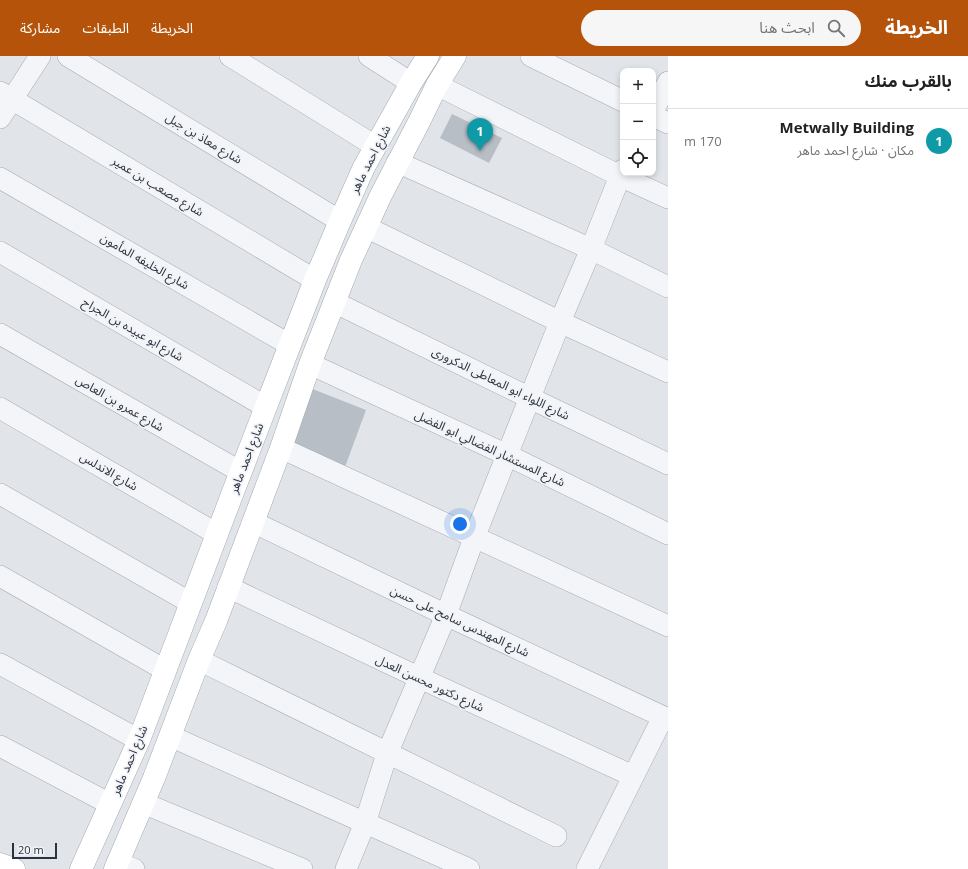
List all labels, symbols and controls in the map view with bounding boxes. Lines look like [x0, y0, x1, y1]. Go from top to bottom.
search box [581, 10, 861, 46]
text: الخريطة [885, 14, 948, 40]
text: ابحث هنا [759, 17, 815, 37]
icon: search [825, 17, 847, 39]
text: مشاركة [20, 18, 60, 37]
text: الطبقات [82, 18, 129, 37]
text: الخريطة [151, 18, 193, 37]
map controls [620, 68, 656, 176]
button: + [620, 68, 656, 104]
text: بالقرب منك [865, 69, 952, 92]
button: − [620, 104, 656, 140]
street label: شارع معاذ بن جبل [162, 108, 245, 168]
text: Metwally Building [780, 117, 914, 137]
pin: 1 [467, 118, 493, 151]
street label: شارع احمد ماهر [345, 122, 395, 197]
text: 170 m [684, 132, 722, 150]
text: 1 [935, 132, 943, 150]
button: locate [620, 140, 656, 176]
text: مكان · شارع احمد ماهر [797, 141, 914, 159]
street label: شارع مصعب بن عمير [108, 151, 207, 221]
street label: شارع الخليفه المأمون [97, 229, 192, 294]
street label: شارع ابو عبيده بن الجراح [79, 293, 187, 366]
street label: شارع اللواء ابو المعاطى الدكرورى [429, 342, 573, 425]
street label: شارع عمرو بن العاص [72, 371, 167, 436]
street label: شارع المستشار الفضالي ابو الفضل [411, 406, 568, 492]
street label: شارع احمد ماهر [224, 420, 268, 497]
street label: شارع الاندلس [76, 448, 141, 495]
your location [450, 514, 470, 534]
street label: شارع المهندس سامح على حسن [387, 581, 532, 662]
street label: شارع دكتور محسن العدل [373, 650, 487, 717]
street label: شارع احمد ماهر [106, 722, 152, 799]
scale bar [12, 841, 57, 860]
text: 20 m [18, 842, 44, 857]

